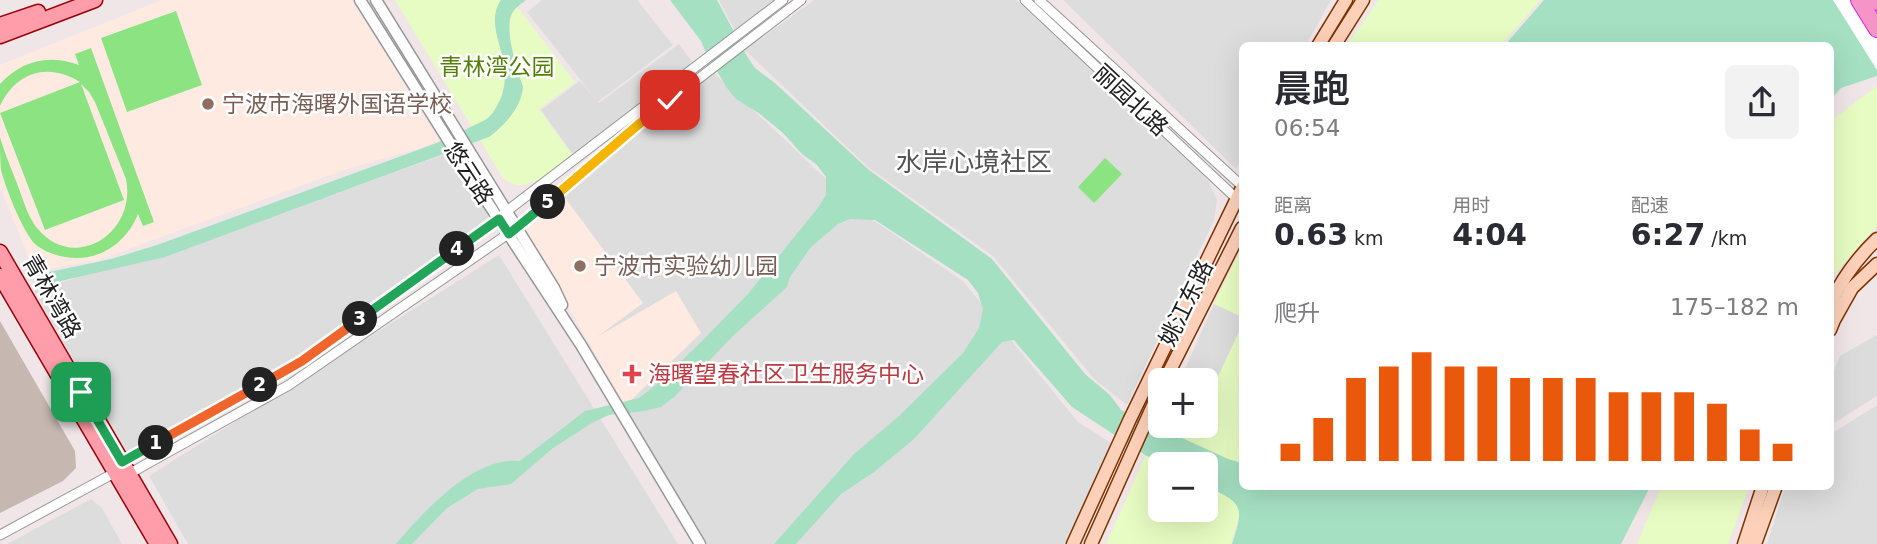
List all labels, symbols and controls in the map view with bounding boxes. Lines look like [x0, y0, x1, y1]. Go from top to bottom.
park label: 青林湾公园 [440, 54, 555, 80]
street label: 丽园北路 [1088, 59, 1174, 141]
button: share [1725, 65, 1799, 139]
text: 晨跑 [1274, 67, 1350, 111]
pin [640, 70, 700, 130]
icon: check [651, 81, 689, 119]
place label: 宁波市海曙外国语学校 [222, 91, 452, 117]
marker: 宁波市海曙外国语学校 [200, 96, 216, 112]
text: 06:54 [1274, 115, 1340, 141]
street label: 悠云路 [439, 137, 499, 209]
district label: 水岸心境社区 [896, 147, 1052, 177]
pin: 5 [530, 184, 566, 220]
text: 5 [541, 190, 554, 212]
text: 距离 [1274, 194, 1312, 216]
text: 用时 [1452, 194, 1490, 216]
text: 配速 [1631, 194, 1669, 216]
text: 0.63 [1274, 217, 1348, 252]
text: 4:04 [1452, 217, 1527, 252]
text: 6:27 [1631, 217, 1705, 252]
text: km [1348, 227, 1384, 249]
text: /km [1705, 227, 1747, 249]
pin: 4 [440, 232, 475, 266]
text: 4 [450, 237, 463, 259]
street label: 青林湾路 [18, 250, 86, 342]
place label: 宁波市实验幼儿园 [594, 253, 778, 279]
street label: 姚江东路 [1154, 256, 1218, 350]
marker: 宁波市实验幼儿园 [572, 258, 588, 274]
text: 175–182 m [1670, 294, 1799, 320]
text: 爬升 [1274, 300, 1320, 326]
pin: 3 [342, 302, 378, 336]
text: 3 [353, 307, 366, 329]
place label: 海曙望春社区卫生服务中心 [648, 361, 924, 387]
pin [51, 362, 111, 422]
marker: 海曙望春社区卫生服务中心 [622, 364, 642, 384]
pin: 2 [243, 368, 278, 402]
map controls [1148, 368, 1218, 522]
button: + [1148, 368, 1218, 438]
icon: arrive [62, 373, 100, 411]
text: 2 [253, 373, 266, 395]
pin: 1 [138, 426, 174, 460]
text: 1 [149, 431, 162, 453]
button: − [1148, 452, 1218, 522]

